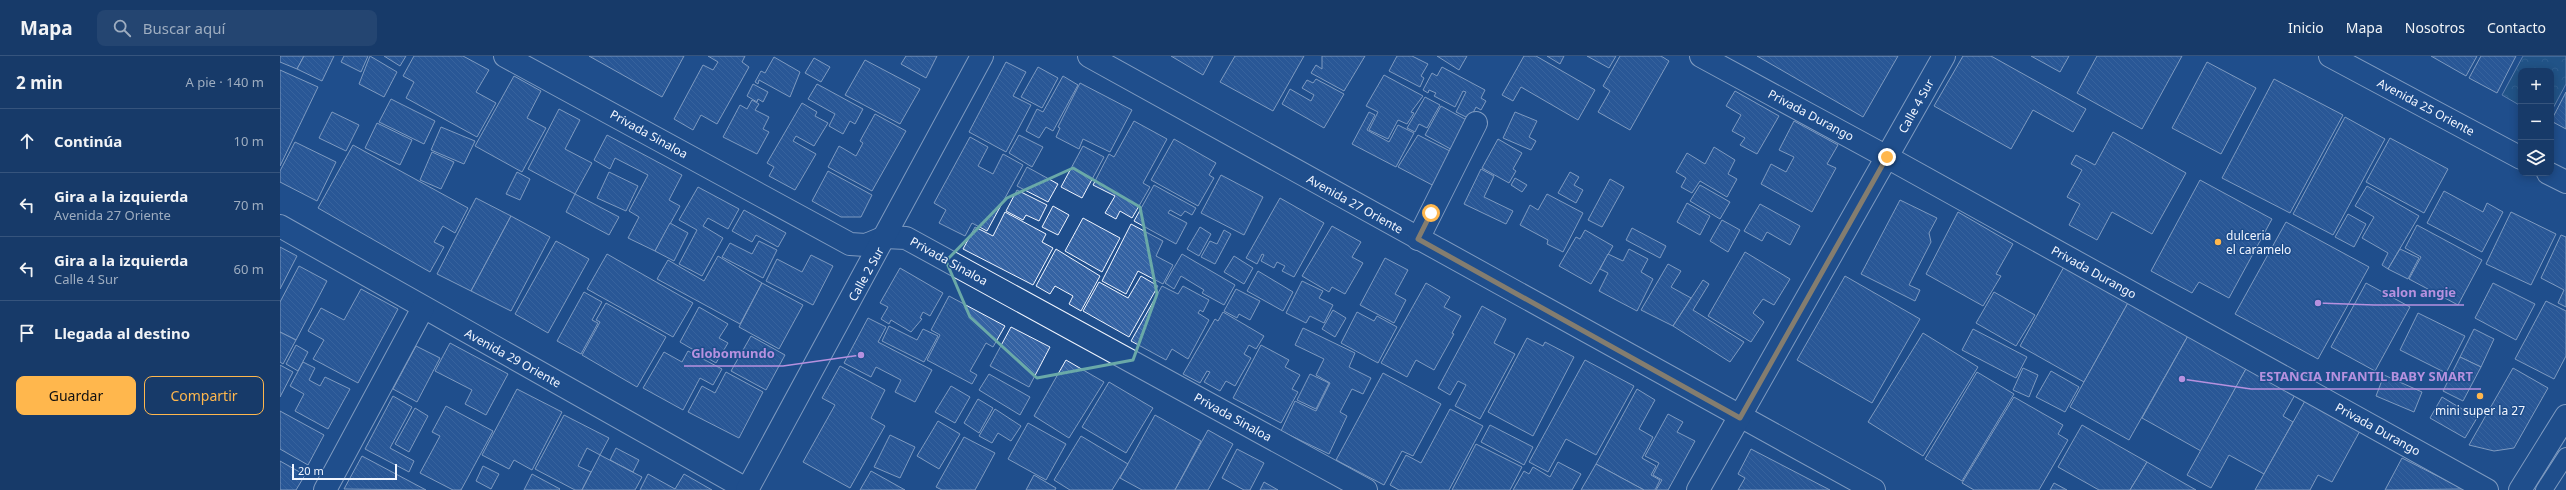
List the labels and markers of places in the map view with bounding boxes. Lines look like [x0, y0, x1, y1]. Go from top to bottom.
place label: dulceria el caramelo [2226, 227, 2291, 258]
marker: dulceria el caramelo [2213, 237, 2223, 247]
callout: salon angie [2374, 280, 2464, 305]
callout: Globomundo [684, 341, 783, 366]
callout: ESTANCIA INFANTIL BABY SMART [2251, 364, 2481, 389]
marker: mini super la 27 [2475, 391, 2485, 401]
place label: mini super la 27 [2435, 402, 2525, 419]

